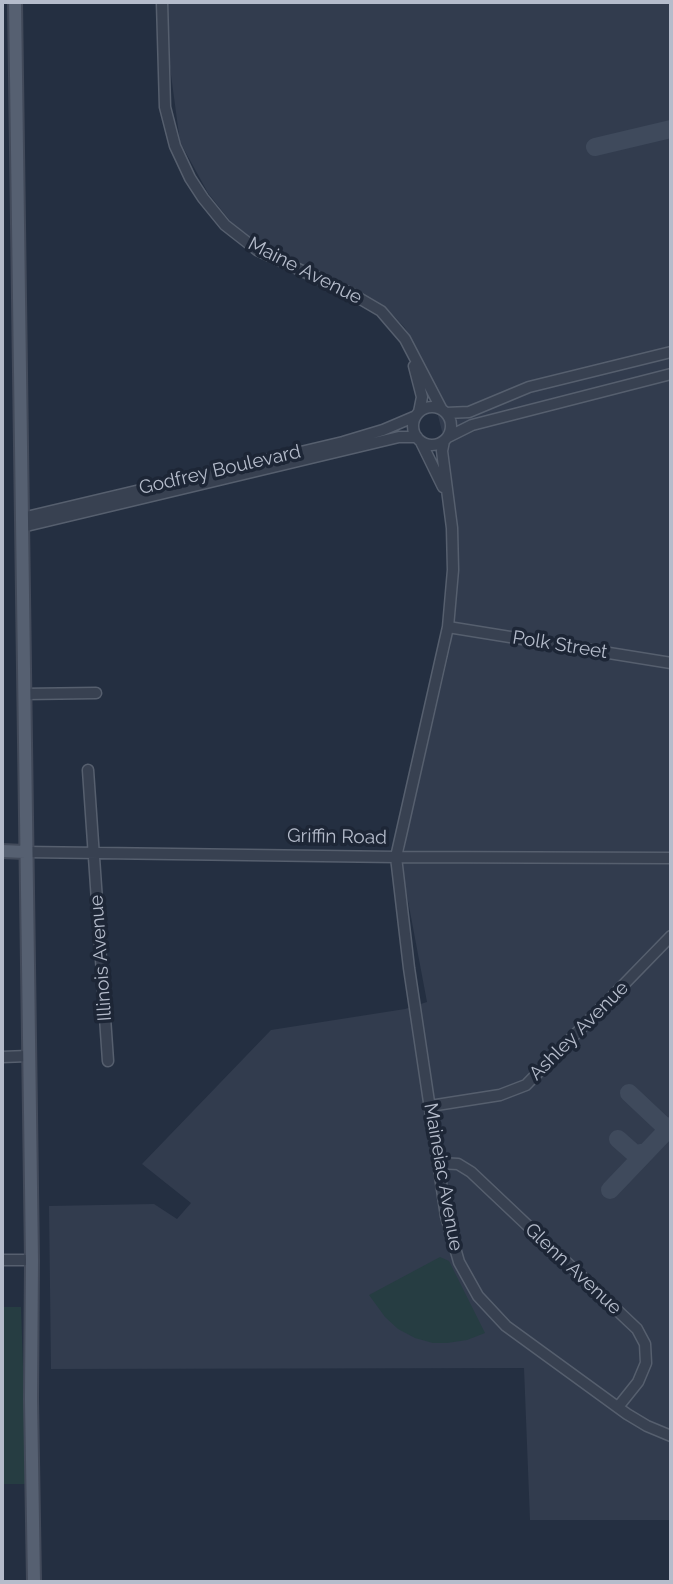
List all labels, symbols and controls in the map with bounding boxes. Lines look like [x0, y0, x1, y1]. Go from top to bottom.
street label: Maine Avenue [244, 233, 366, 309]
street label: Godfrey Boulevard [137, 440, 303, 500]
street label: Polk Street [511, 626, 609, 664]
street label: Griffin Road [287, 825, 387, 849]
street label: Illinois Avenue [85, 894, 117, 1022]
street label: Ashley Avenue [525, 977, 633, 1085]
street label: Maineiac Avenue [419, 1101, 467, 1253]
street label: Glenn Avenue [520, 1219, 626, 1319]

